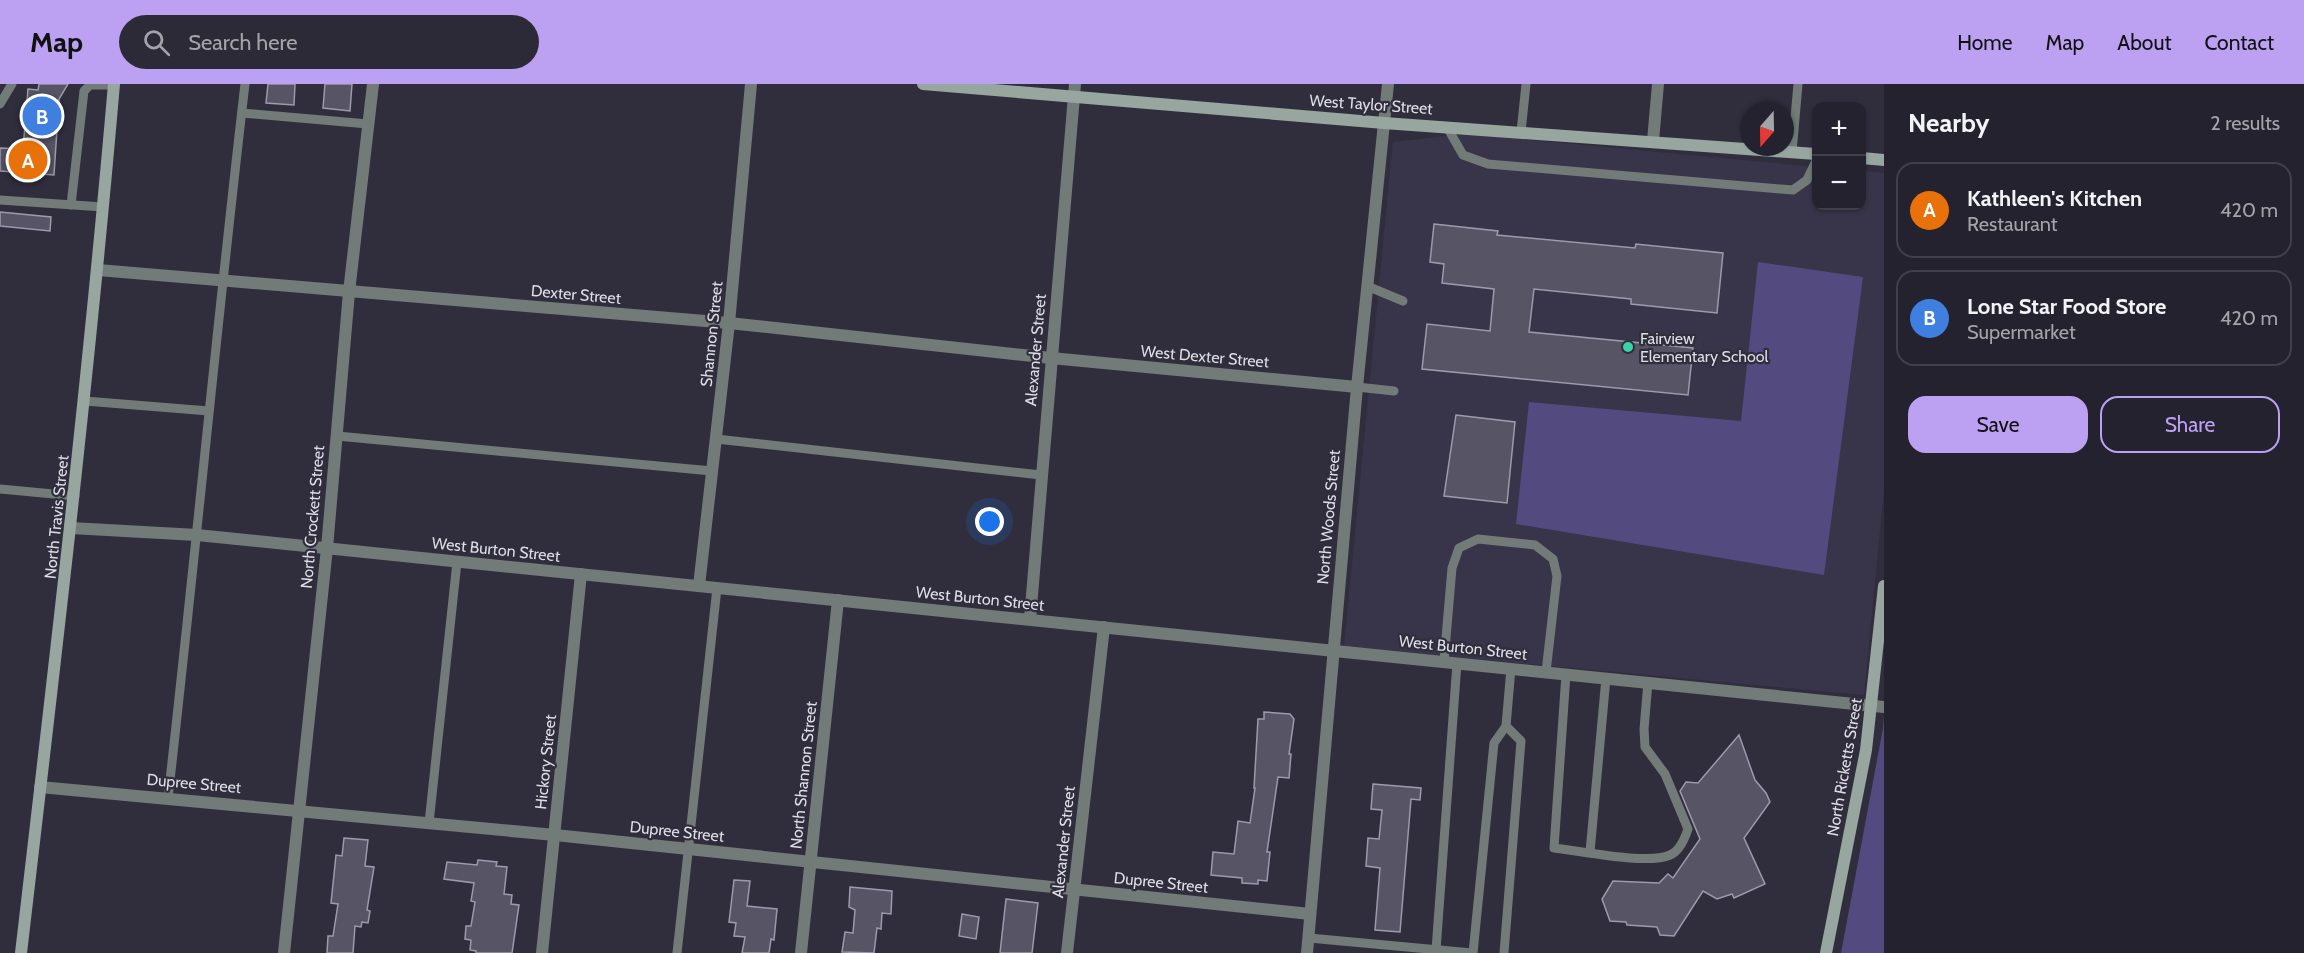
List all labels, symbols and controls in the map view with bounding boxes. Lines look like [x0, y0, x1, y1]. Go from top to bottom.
search box [119, 15, 539, 69]
text: Map [30, 25, 83, 59]
icon: search [140, 26, 173, 59]
text: Search here [188, 29, 297, 56]
text: Home [1957, 30, 2013, 55]
text: Map [2046, 30, 2084, 55]
text: About [2117, 30, 2171, 55]
text: Contact [2204, 30, 2274, 55]
street label: West Taylor Street [1309, 91, 1434, 118]
pin: B [22, 93, 62, 138]
north arrow [1740, 102, 1794, 156]
map controls [1812, 102, 1866, 210]
button: + [1812, 102, 1866, 156]
text: Nearby [1908, 107, 1989, 139]
text: 2 results [2210, 111, 2280, 135]
pin: A [9, 138, 48, 182]
button: − [1812, 156, 1866, 210]
text: Kathleen's Kitchen [1967, 185, 2142, 212]
text: A [1923, 198, 1936, 222]
text: 420 m [2220, 198, 2278, 222]
text: Restaurant [1967, 212, 2058, 236]
street label: Shannon Street [697, 280, 727, 388]
street label: Dexter Street [530, 281, 622, 308]
street label: Alexander Street [1021, 293, 1050, 407]
text: Lone Star Food Store [1967, 293, 2166, 320]
text: B [1923, 306, 1936, 330]
text: 420 m [2220, 306, 2278, 330]
text: Supermarket [1967, 320, 2076, 344]
place label: Fairview Elementary School [1640, 329, 1768, 366]
marker: Fairview Elementary School [1621, 340, 1635, 354]
street label: West Dexter Street [1140, 341, 1271, 372]
button: Save [1908, 396, 2088, 453]
button: Share [2100, 396, 2280, 453]
street label: North Crockett Street [297, 444, 328, 589]
street label: North Woods Street [1313, 448, 1344, 585]
street label: North Travis Street [41, 453, 73, 580]
your location [975, 507, 1004, 536]
street label: West Burton Street [431, 533, 562, 566]
street label: West Burton Street [915, 582, 1046, 615]
street label: West Burton Street [1398, 631, 1529, 664]
street label: North Ricketts Street [1823, 696, 1866, 838]
street label: North Shannon Street [786, 700, 821, 850]
street label: Hickory Street [531, 713, 560, 810]
street label: Dupree Street [146, 770, 243, 797]
street label: Alexander Street [1048, 784, 1079, 899]
street label: Dupree Street [629, 817, 726, 846]
street label: Dupree Street [1113, 868, 1210, 897]

